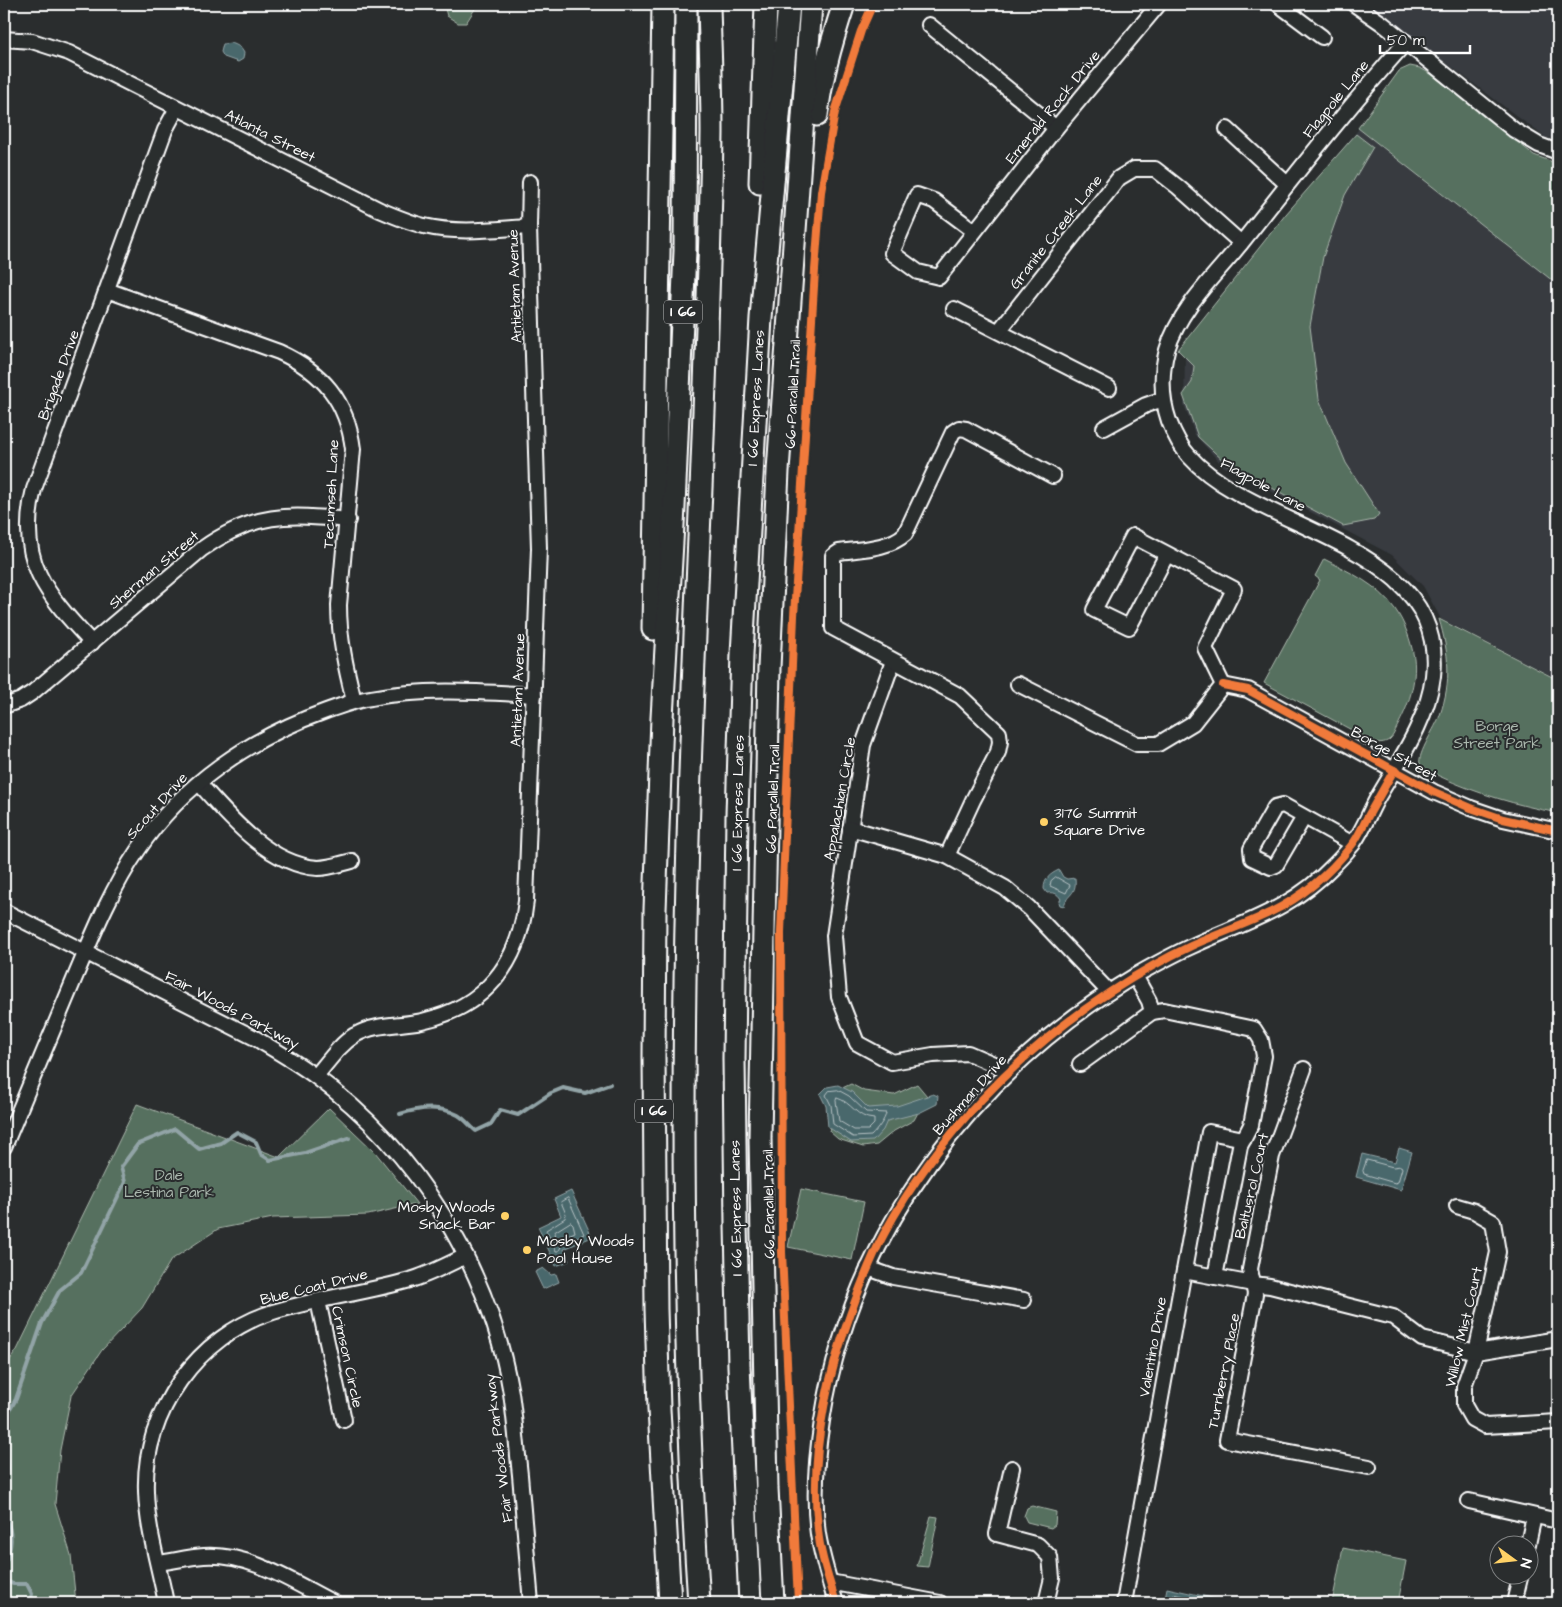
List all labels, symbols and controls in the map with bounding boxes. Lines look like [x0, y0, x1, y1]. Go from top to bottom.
scale bar [1380, 22, 1470, 54]
text: 50 m [1387, 30, 1425, 51]
street label: Emerald Rock Drive [1001, 46, 1105, 168]
street label: Flagpole Lane [1298, 55, 1375, 143]
street label: Atlanta Street [221, 104, 319, 168]
street label: Granite Creek Lane [1005, 170, 1107, 294]
street label: Antietam Avenue [503, 229, 527, 343]
road number: I 66 [664, 300, 702, 324]
street label: Brigade Drive [33, 327, 86, 423]
street label: I 66 Express Lanes [742, 329, 770, 466]
street label: 66 Parallel Trail [780, 339, 806, 449]
street label: Tecumseh Lane [318, 439, 344, 549]
street label: Flagpole Lane [1216, 453, 1310, 518]
street label: Sherman Street [104, 526, 204, 614]
street label: Antietam Avenue [506, 633, 530, 747]
park label: Borge Street Park [1454, 716, 1540, 754]
street label: Borge Street [1347, 722, 1441, 787]
street label: I 66 Express Lanes [726, 734, 750, 871]
street label: Appalachian Circle [819, 735, 861, 863]
street label: 66 Parallel Trail [761, 744, 785, 854]
street label: Scout Drive [121, 768, 193, 844]
place label: 3176 Summit Square Drive [1054, 803, 1145, 841]
marker: 3176 Summit Square Drive [1038, 816, 1050, 828]
street label: Fair Woods Parkway [161, 966, 303, 1055]
street label: Bushman Drive [928, 1050, 1012, 1140]
road number: I 66 [635, 1100, 673, 1122]
street label: Baltusrol Court [1230, 1131, 1274, 1241]
street label: I 66 Express Lanes [724, 1139, 748, 1276]
street label: 66 Parallel Trail [758, 1149, 780, 1259]
park label: Dale Lestina Park [124, 1165, 214, 1203]
place label: Mosby Woods Snack Bar [398, 1197, 495, 1235]
marker: Mosby Woods Snack Bar [499, 1210, 511, 1222]
place label: Mosby Woods Pool House [537, 1231, 635, 1269]
marker: Mosby Woods Pool House [521, 1244, 533, 1256]
street label: Blue Coat Drive [258, 1264, 370, 1310]
street label: Willow Mist Court [1440, 1265, 1488, 1389]
street label: Valentino Drive [1134, 1295, 1172, 1399]
street label: Crimson Circle [326, 1304, 368, 1410]
street label: Turnberry Place [1203, 1311, 1246, 1431]
street label: Fair Woods Parkway [479, 1372, 520, 1523]
north arrow [1490, 1534, 1540, 1584]
text: N [1515, 1556, 1536, 1570]

